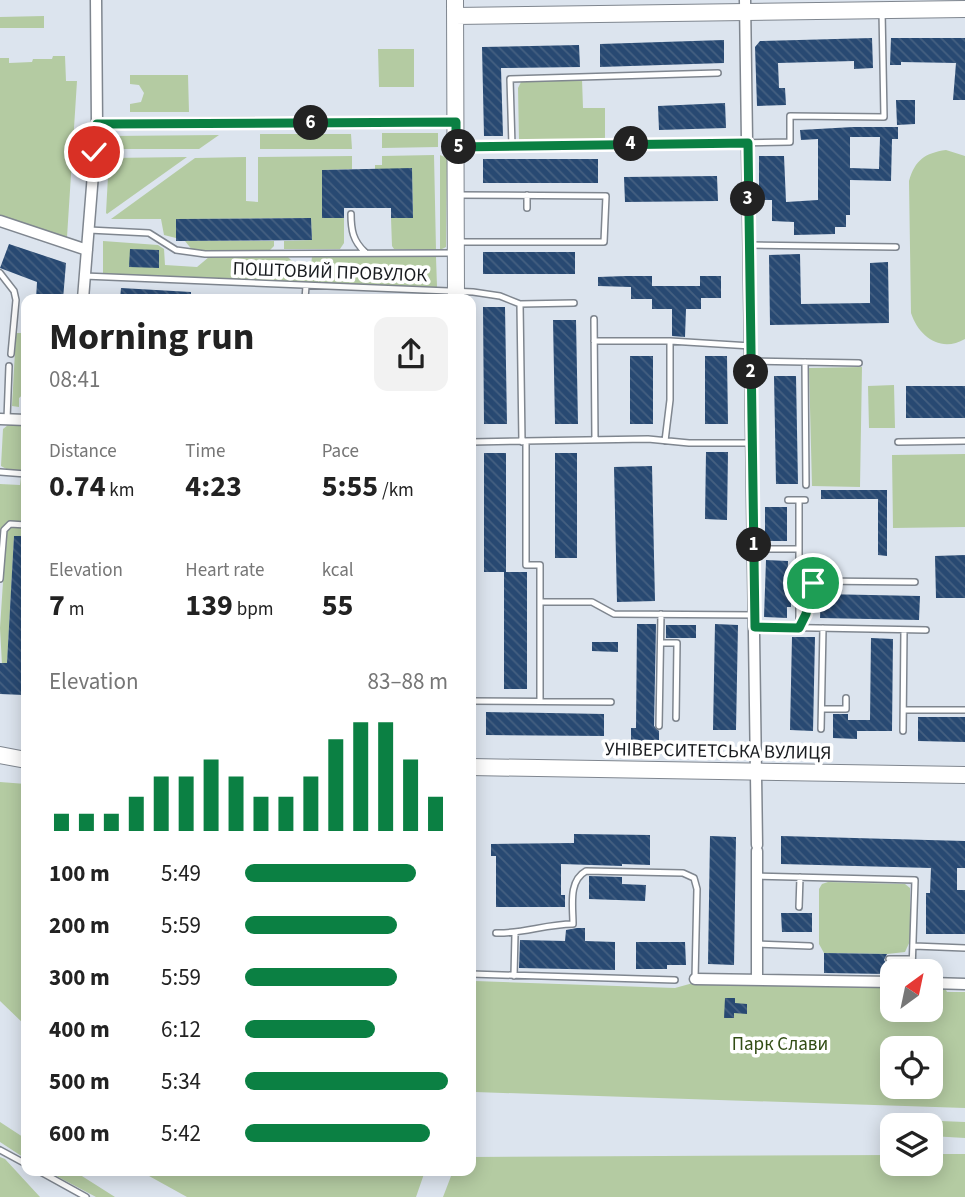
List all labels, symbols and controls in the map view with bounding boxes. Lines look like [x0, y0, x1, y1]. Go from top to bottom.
pin: 6 [294, 106, 328, 140]
text: 6 [305, 109, 316, 136]
pin [64, 122, 124, 182]
pin: 4 [614, 127, 648, 162]
pin: 5 [442, 130, 476, 164]
text: 4 [625, 130, 636, 157]
icon: check [75, 133, 113, 171]
text: 5 [453, 133, 464, 160]
pin: 3 [730, 182, 766, 216]
text: 3 [742, 185, 753, 212]
street label: ПОШТОВИЙ ПРОВУЛОК [232, 256, 428, 289]
text: Morning run [49, 310, 254, 364]
button: share [374, 317, 448, 391]
pin: 2 [734, 354, 768, 390]
text: 2 [745, 358, 756, 385]
text: 08:41 [49, 363, 100, 396]
text: Distance [49, 438, 117, 465]
text: Time [185, 438, 225, 465]
text: Pace [322, 438, 359, 465]
text: 0.74 [49, 465, 106, 508]
text: 4:23 [185, 465, 242, 508]
text: 5:55 [322, 465, 378, 508]
text: km [106, 477, 135, 504]
text: /km [378, 477, 414, 504]
pin: 1 [736, 528, 772, 562]
text: 1 [748, 531, 759, 558]
pin [783, 553, 843, 613]
text: Elevation [49, 557, 123, 584]
text: Heart rate [185, 557, 264, 584]
text: kcal [322, 557, 354, 584]
icon: arrive [794, 564, 832, 602]
text: 7 [49, 584, 65, 627]
text: 139 [185, 584, 233, 627]
text: 55 [322, 584, 353, 627]
text: m [65, 596, 84, 623]
text: bpm [233, 596, 273, 623]
text: Elevation [49, 665, 139, 698]
text: 83–88 m [368, 665, 448, 698]
street label: УНІВЕРСИТЕТСЬКА ВУЛИЦЯ [604, 736, 832, 767]
text: 100 m [49, 857, 110, 890]
text: 5:49 [161, 857, 201, 890]
text: 200 m [49, 909, 110, 942]
text: 5:59 [161, 909, 201, 942]
north arrow [880, 959, 943, 1022]
map controls [880, 959, 943, 1176]
text: 300 m [49, 961, 110, 994]
text: 5:59 [161, 961, 201, 994]
text: 400 m [49, 1013, 110, 1046]
text: 6:12 [161, 1013, 201, 1046]
park label: Парк Слави [732, 1031, 828, 1058]
button: locate [880, 1036, 943, 1099]
text: 500 m [49, 1065, 110, 1098]
text: 5:34 [161, 1065, 201, 1098]
button: layers [880, 1113, 943, 1176]
text: 600 m [49, 1117, 110, 1150]
text: 5:42 [161, 1117, 201, 1150]

